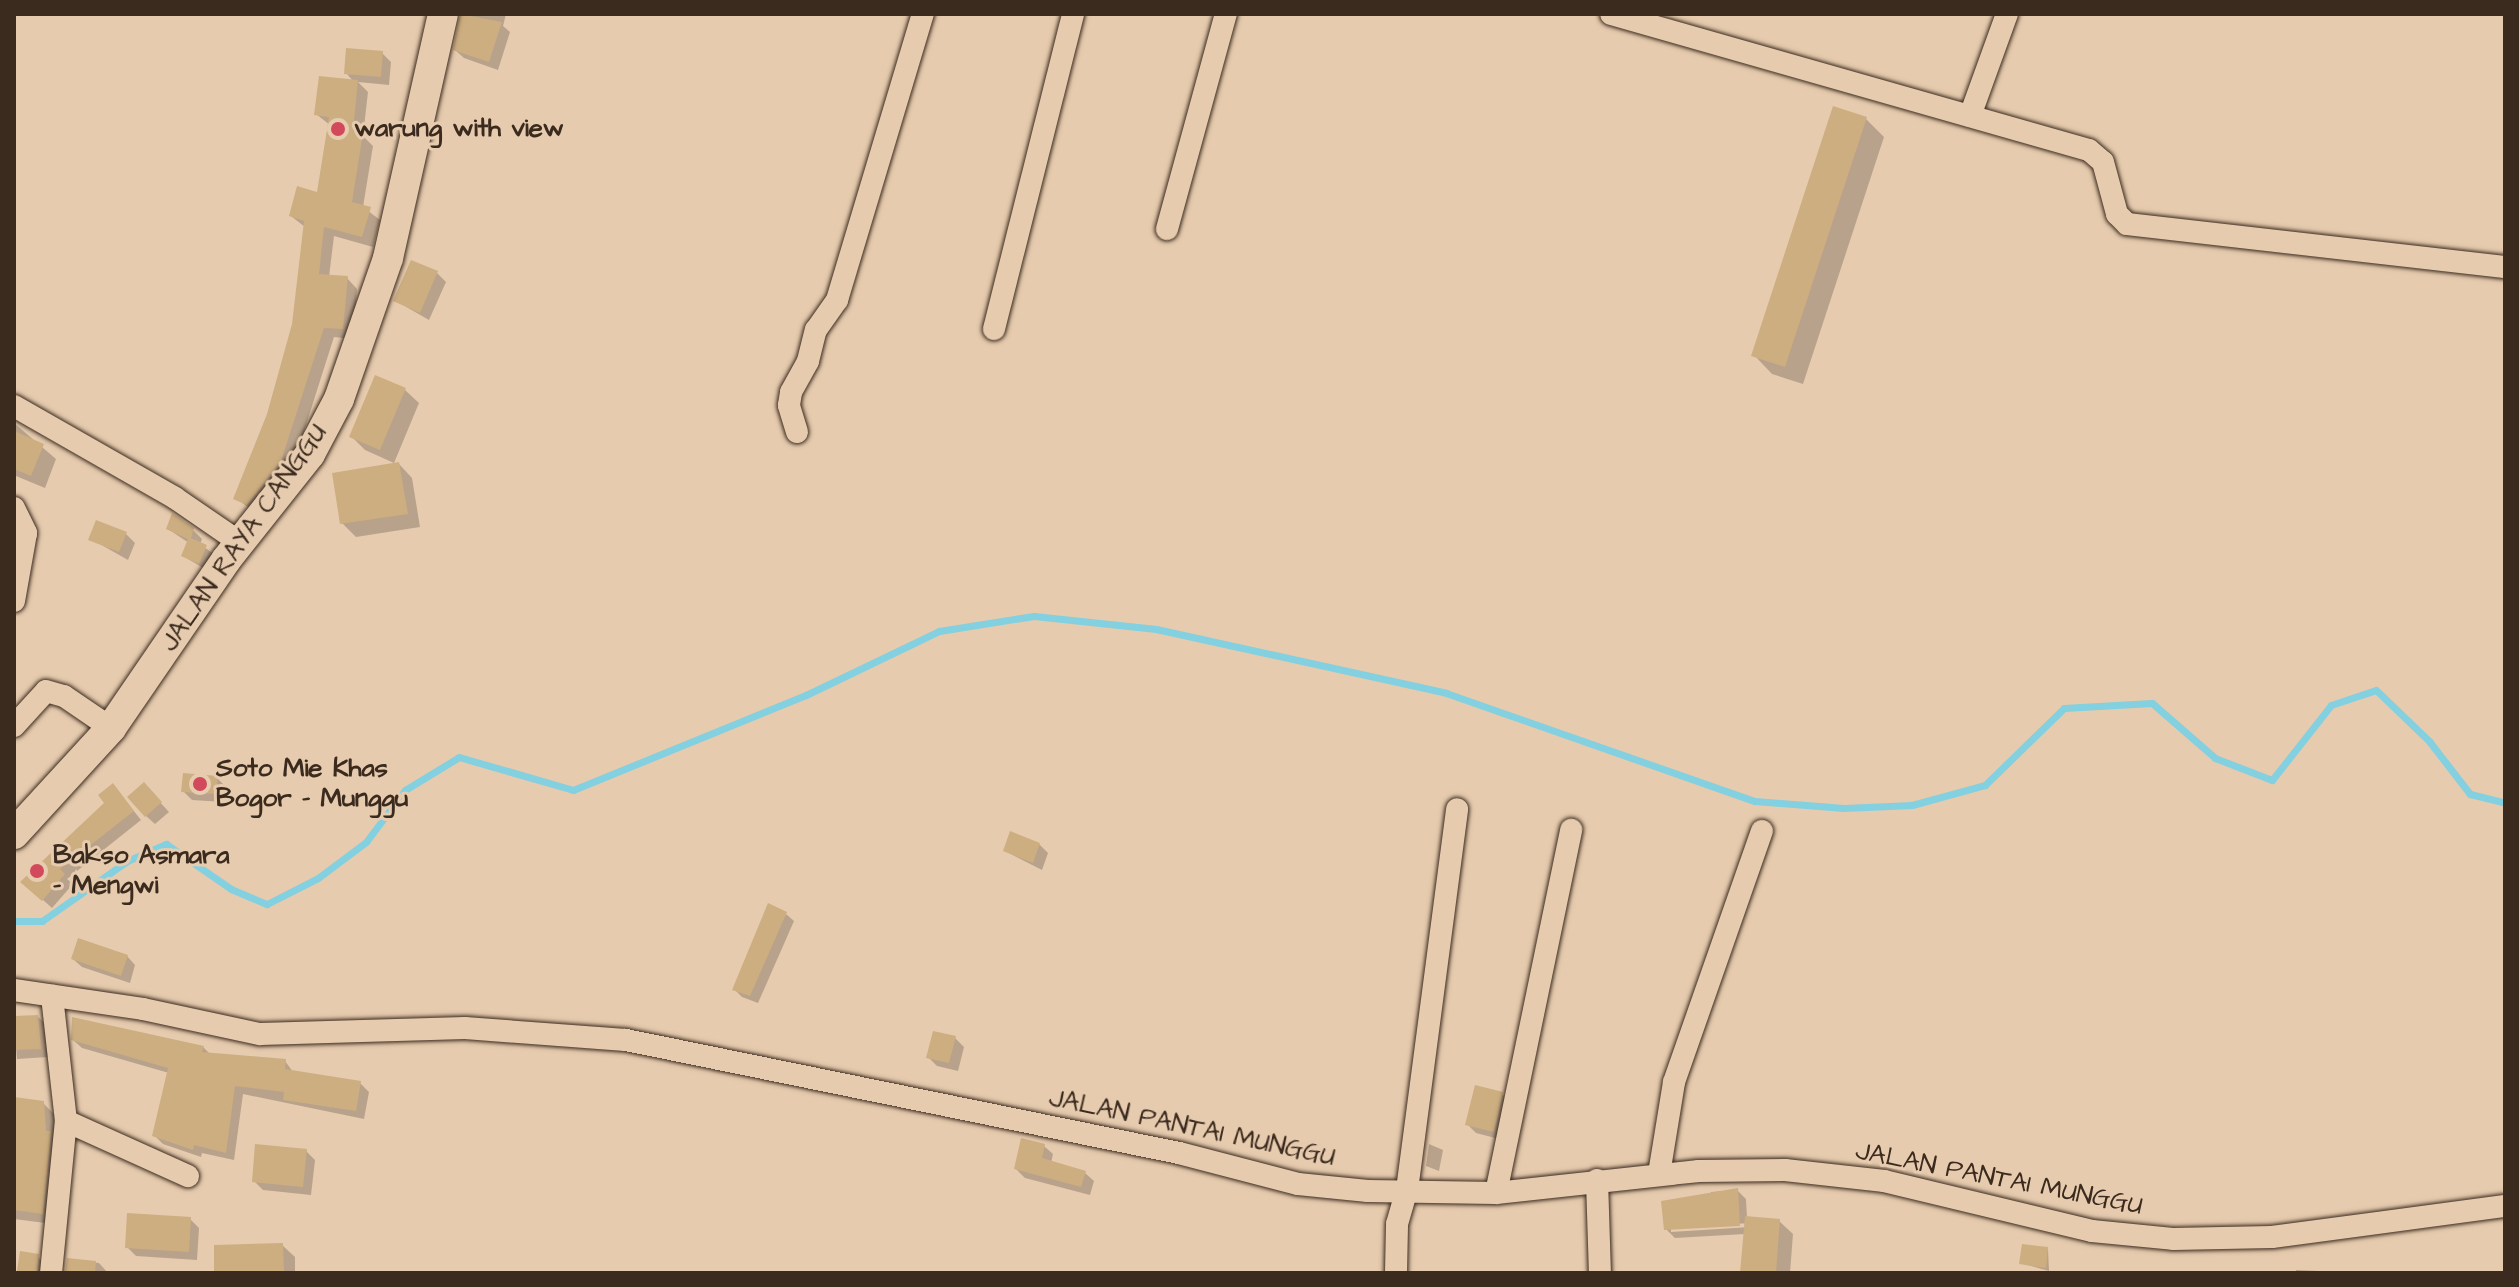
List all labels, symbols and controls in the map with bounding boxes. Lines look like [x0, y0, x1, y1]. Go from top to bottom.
place label: warung with view [354, 113, 564, 145]
marker: warung with view [329, 120, 347, 138]
street label: JALAN RAYA CANGGU [154, 419, 334, 657]
place label: Soto Mie Khas Bogor - Munggu [216, 753, 408, 814]
marker: Soto Mie Khas Bogor - Munggu [191, 775, 209, 793]
place label: Bakso Asmara - Mengwi [53, 840, 230, 902]
marker: Bakso Asmara - Mengwi [28, 862, 46, 880]
street label: JALAN PANTAI MUNGGU [1046, 1082, 1338, 1174]
street label: JALAN PANTAI MUNGGU [1853, 1136, 2145, 1222]

